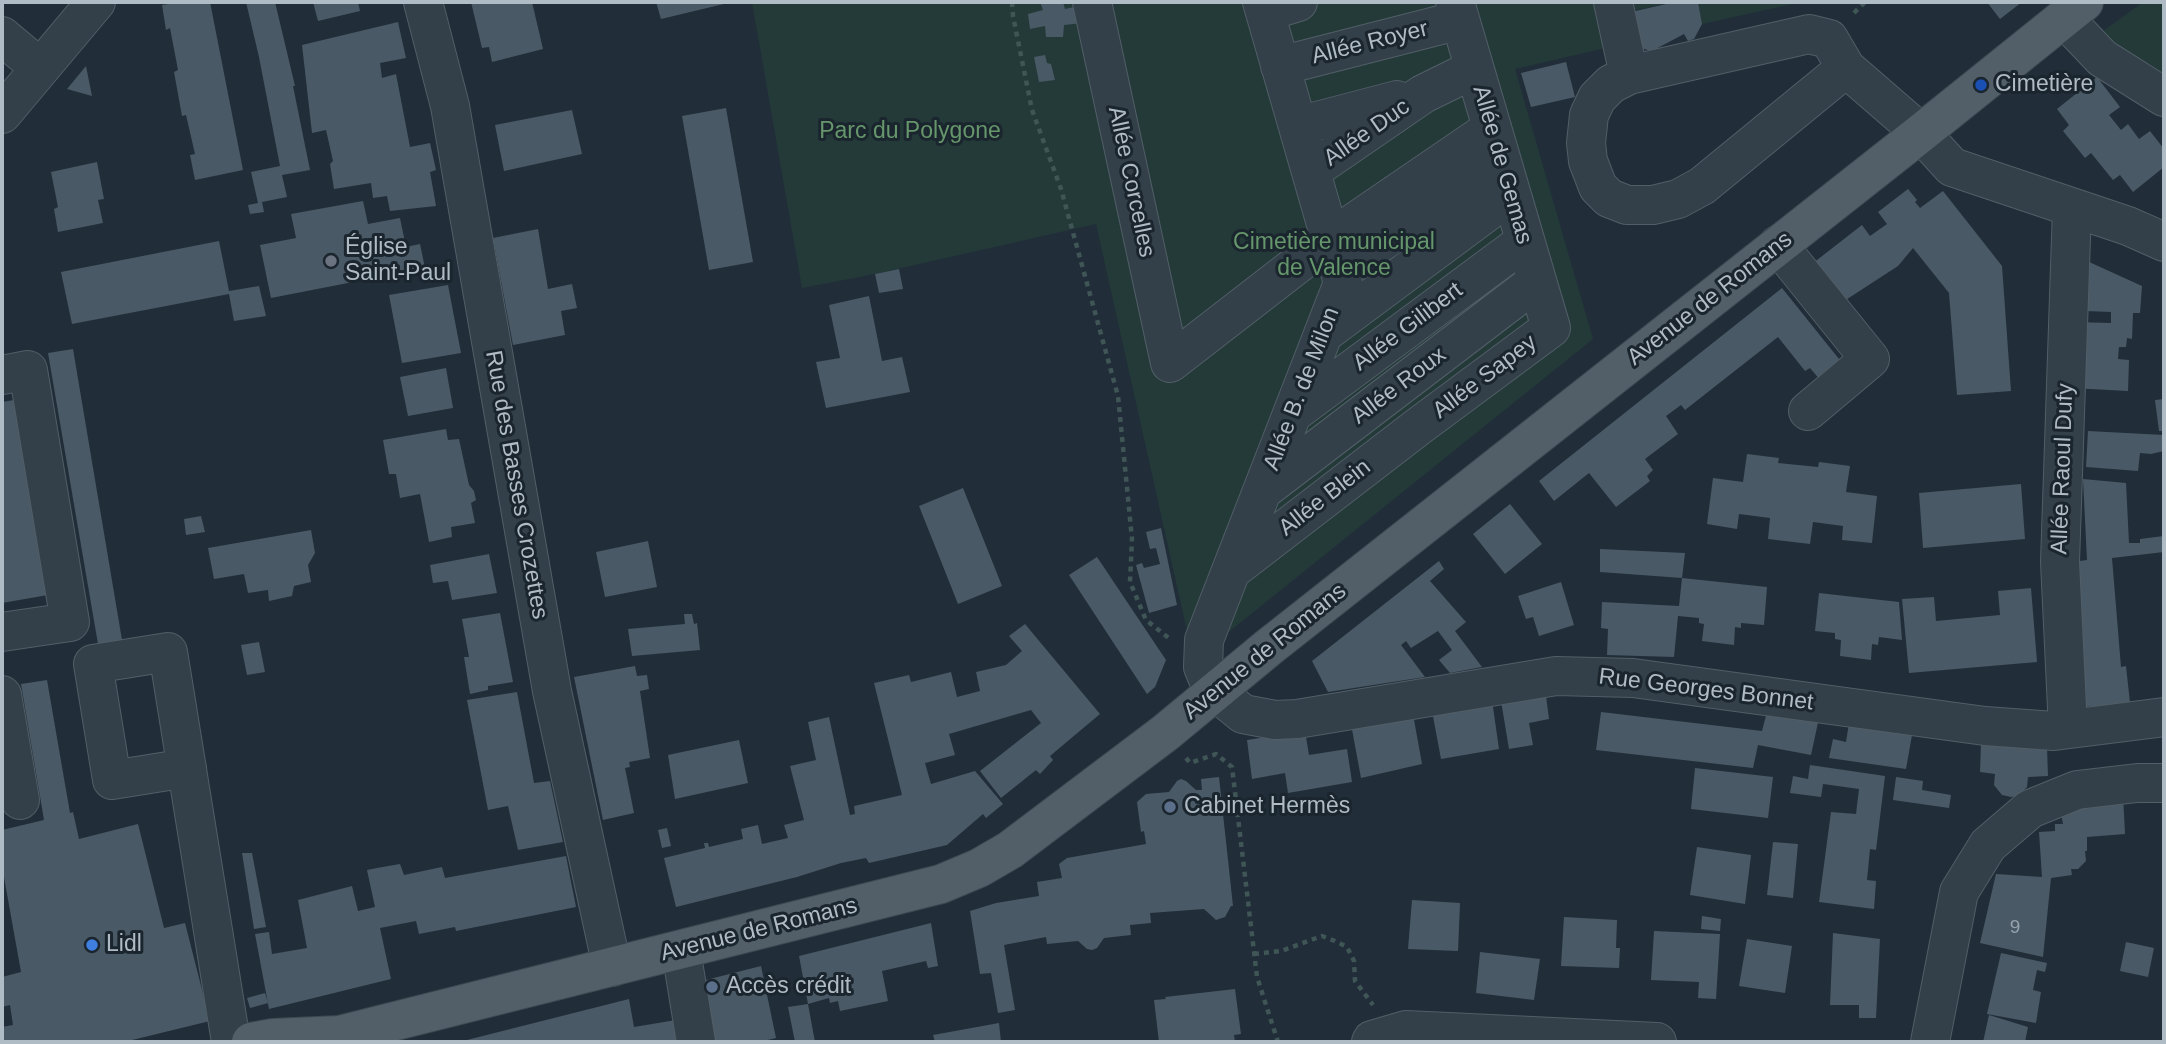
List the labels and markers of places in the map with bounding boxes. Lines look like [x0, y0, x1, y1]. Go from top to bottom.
place label: Cimetière [1995, 71, 2093, 99]
marker: Cimetière [1973, 77, 1989, 93]
place label: Église Saint-Paul [345, 234, 451, 288]
marker: Église Saint-Paul [323, 253, 339, 269]
place label: Cabinet Hermès [1184, 793, 1350, 821]
marker: Cabinet Hermès [1162, 799, 1178, 815]
place label: Lidl [106, 931, 142, 959]
marker: Lidl [84, 937, 100, 953]
place label: Accès crédit [726, 973, 851, 1001]
marker: Accès crédit [704, 979, 720, 995]

